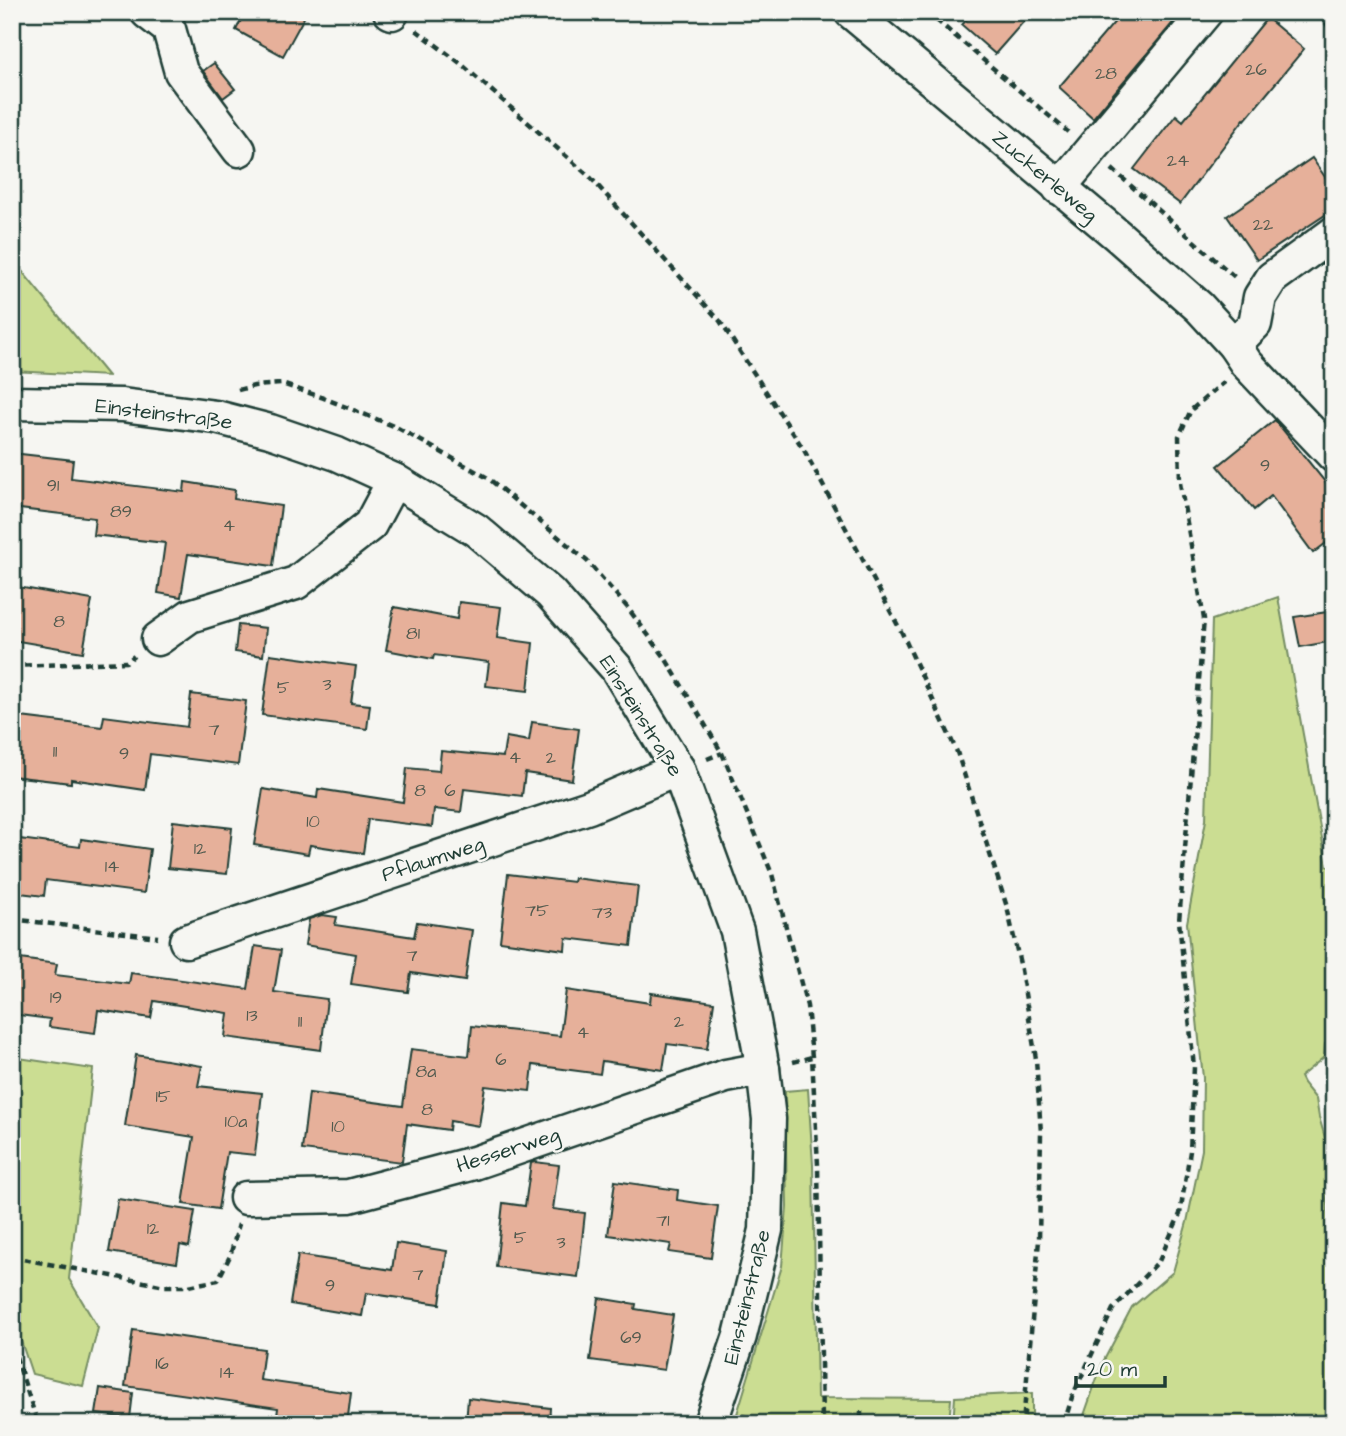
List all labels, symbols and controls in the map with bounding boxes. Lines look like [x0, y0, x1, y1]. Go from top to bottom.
house number: 26 [1245, 57, 1267, 82]
house number: 28 [1095, 61, 1117, 86]
street label: Zuckerleweg [985, 123, 1104, 231]
house number: 24 [1167, 148, 1189, 173]
house number: 22 [1253, 212, 1274, 237]
street label: Einsteinstraße [94, 391, 234, 437]
house number: 9 [1260, 453, 1270, 478]
house number: 91 [47, 473, 59, 498]
house number: 89 [110, 499, 132, 524]
house number: 4 [223, 513, 235, 538]
house number: 8 [53, 609, 65, 634]
house number: 81 [406, 621, 420, 646]
street label: Einsteinstraße [592, 650, 690, 782]
house number: 3 [322, 672, 332, 697]
house number: 5 [277, 675, 290, 700]
house number: 7 [208, 717, 220, 742]
house number: 11 [53, 739, 57, 764]
house number: 9 [119, 741, 129, 766]
house number: 4 [509, 745, 521, 770]
house number: 2 [546, 745, 557, 770]
house number: 8 [414, 778, 426, 803]
house number: 6 [444, 778, 456, 803]
house number: 10 [306, 809, 320, 834]
street label: Pflaumweg [378, 829, 489, 891]
house number: 12 [194, 836, 207, 861]
house number: 14 [105, 854, 119, 879]
house number: 75 [525, 898, 549, 923]
house number: 73 [592, 900, 612, 925]
house number: 7 [406, 943, 418, 968]
house number: 19 [50, 985, 62, 1010]
house number: 13 [246, 1003, 258, 1028]
house number: 11 [298, 1009, 302, 1034]
house number: 2 [674, 1009, 685, 1034]
house number: 4 [577, 1020, 589, 1045]
house number: 6 [495, 1047, 507, 1072]
house number: 8a [416, 1059, 436, 1084]
house number: 15 [155, 1084, 171, 1109]
house number: 8 [421, 1097, 433, 1122]
house number: 10a [225, 1109, 247, 1134]
house number: 10 [331, 1114, 345, 1139]
street label: Hesserweg [453, 1120, 564, 1182]
house number: 71 [656, 1208, 670, 1233]
house number: 12 [147, 1216, 160, 1241]
house number: 5 [514, 1225, 527, 1250]
street label: Einsteinstraße [716, 1227, 778, 1367]
house number: 3 [556, 1230, 566, 1255]
house number: 7 [412, 1262, 424, 1287]
house number: 9 [325, 1273, 335, 1298]
house number: 69 [620, 1325, 642, 1350]
scale bar [1076, 1345, 1166, 1389]
house number: 16 [155, 1351, 169, 1376]
text: 20 m [1087, 1355, 1138, 1384]
house number: 14 [220, 1360, 234, 1385]

